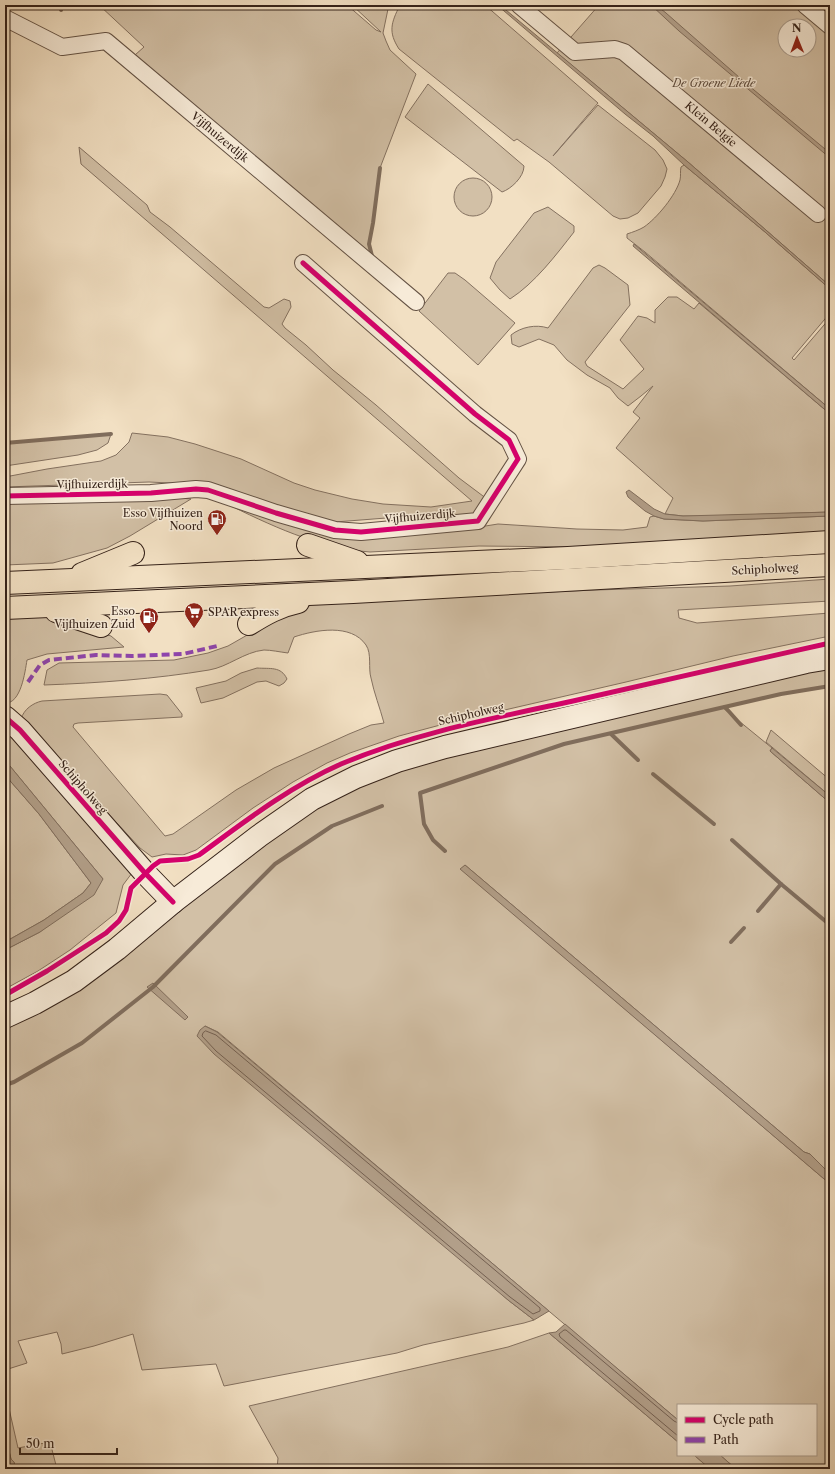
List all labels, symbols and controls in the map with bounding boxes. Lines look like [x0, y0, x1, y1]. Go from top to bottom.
north arrow [777, 18, 817, 58]
text: N [792, 21, 802, 35]
park label: De Groene Liede [672, 76, 756, 90]
street label: Klein Belgie [682, 98, 740, 150]
street label: Vijfhuizerdijk [188, 108, 252, 166]
street label: Vijfhuizerdijk [55, 476, 128, 492]
place label: Esso Vijfhuizen Noord [123, 506, 203, 533]
street label: Vijfhuizerdijk [383, 506, 457, 526]
fuel station icon: Esso Vijfhuizen Noord [206, 508, 228, 536]
street label: Schipholweg [731, 560, 799, 578]
supermarket icon: SPAR express [183, 601, 205, 629]
place label: Esso Vijfhuizen Zuid [53, 604, 135, 631]
place label: SPAR express [208, 605, 279, 619]
fuel station icon: Esso Vijfhuizen Zuid [138, 606, 160, 634]
street label: Schipholweg [437, 700, 505, 728]
street label: Schipholweg [56, 757, 110, 817]
legend [677, 1404, 817, 1456]
text: Cycle path [713, 1412, 774, 1427]
scale bar [20, 1430, 117, 1456]
text: Path [713, 1432, 739, 1447]
text: 50 m [26, 1436, 55, 1451]

